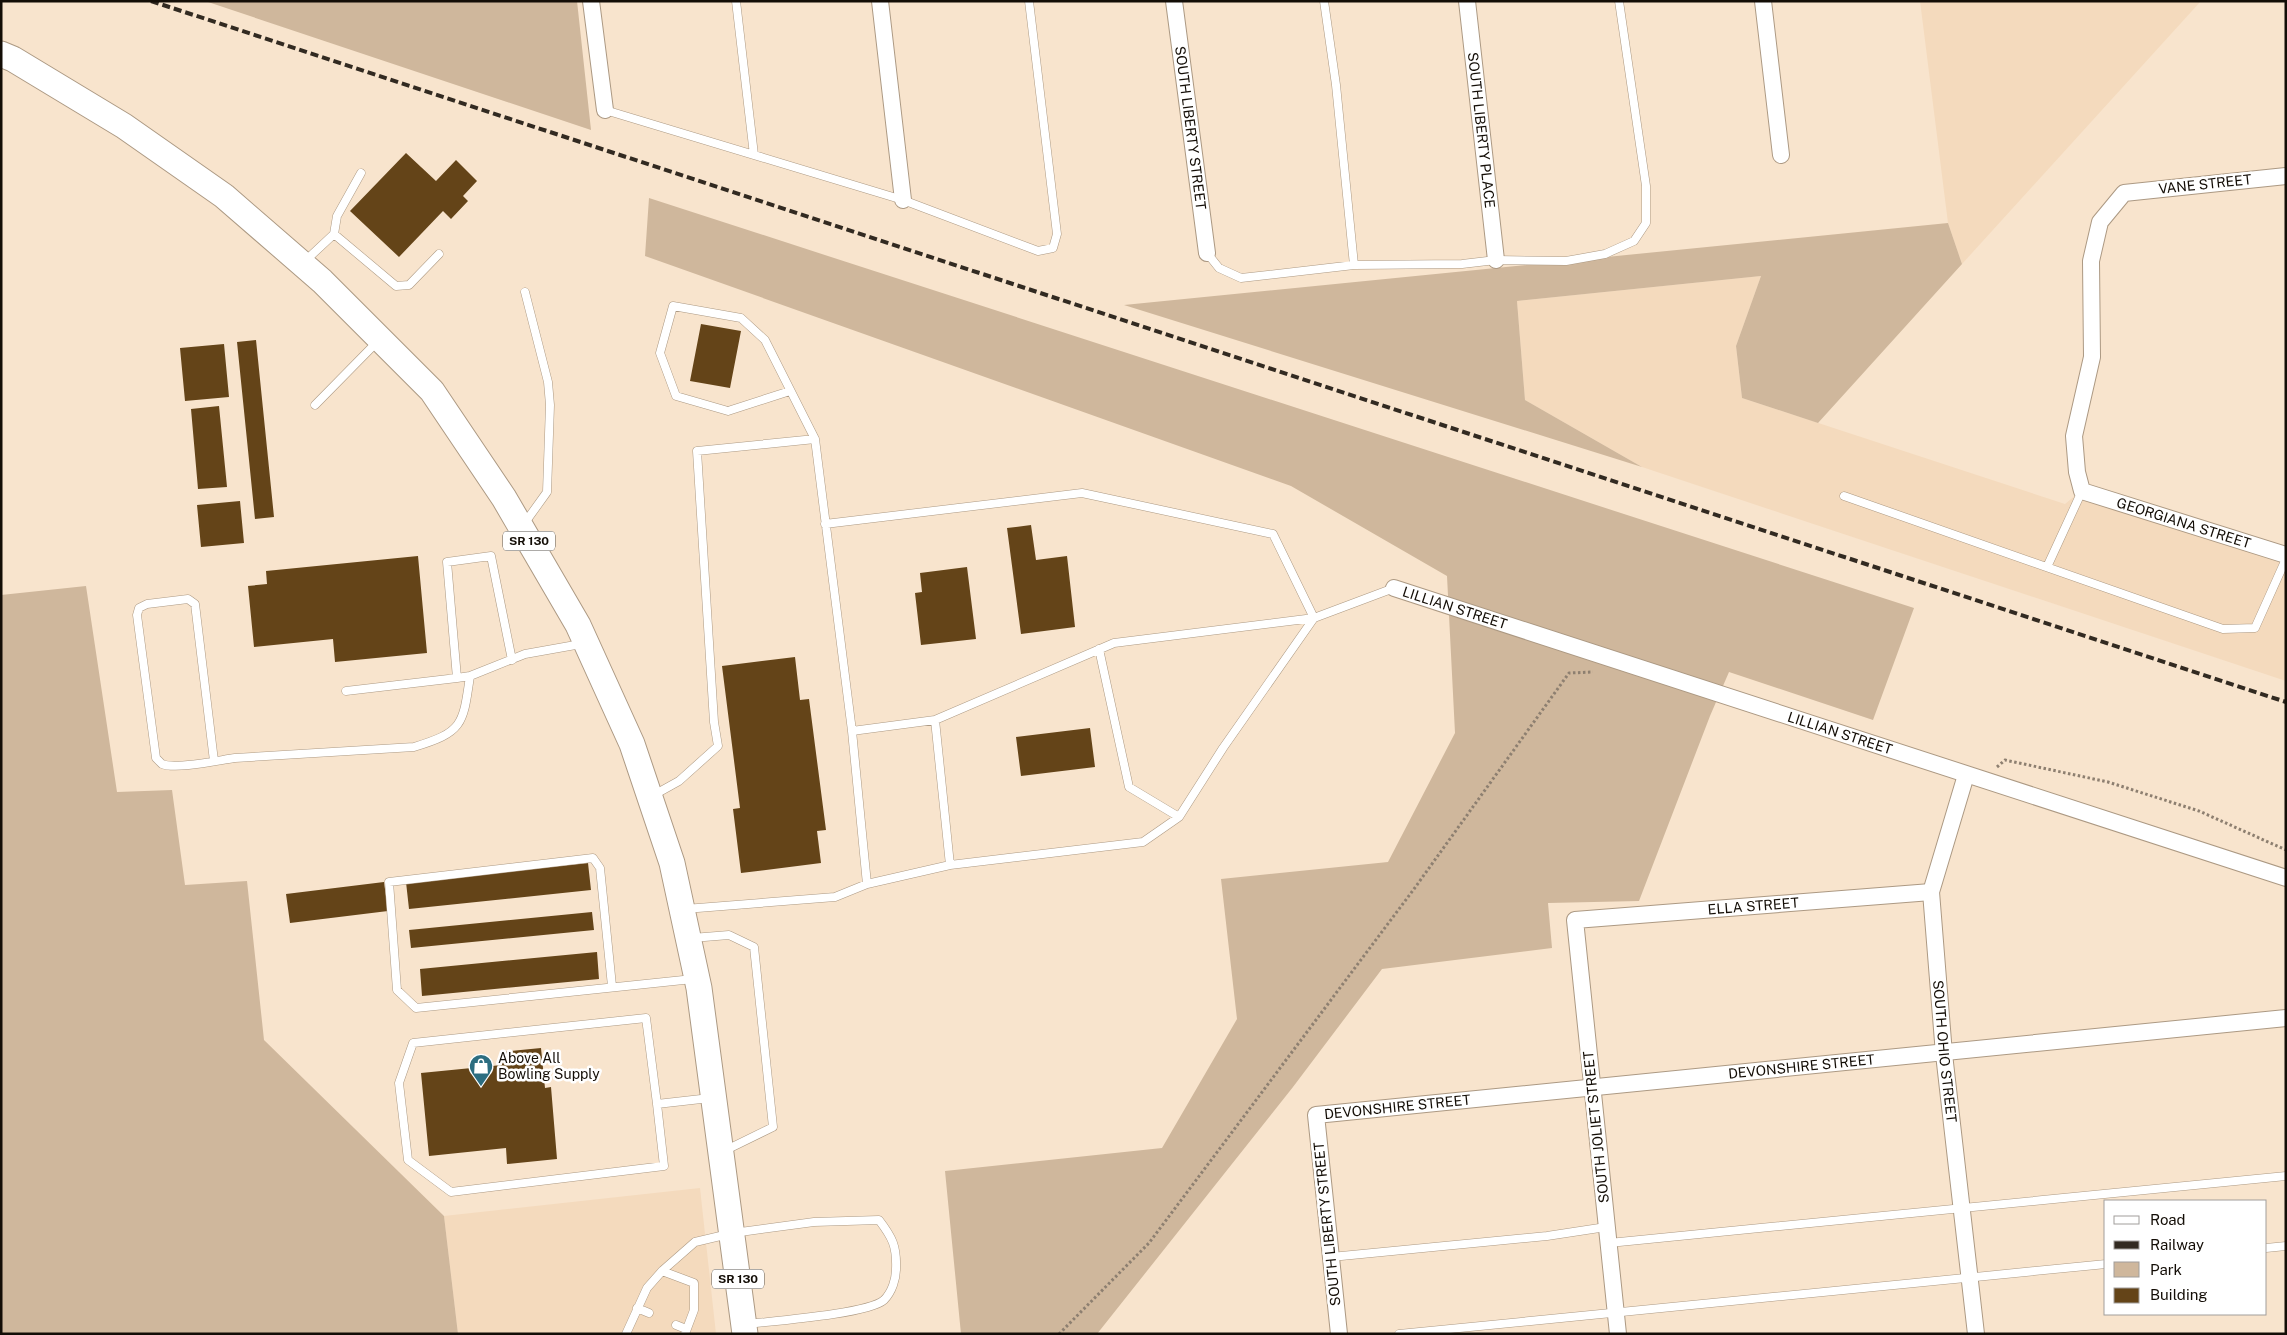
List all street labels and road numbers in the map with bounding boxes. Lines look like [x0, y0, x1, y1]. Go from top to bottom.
street label: SOUTH LIBERTY STREET [1172, 45, 1209, 211]
street label: SOUTH LIBERTY PLACE [1465, 51, 1498, 209]
street label: VANE STREET [2158, 171, 2252, 197]
street label: GEORGIANA STREET [2115, 494, 2253, 551]
road number: SR 130 [503, 532, 555, 550]
street label: LILLIAN STREET [1401, 583, 1509, 632]
street label: LILLIAN STREET [1786, 709, 1894, 757]
street label: ELLA STREET [1707, 894, 1799, 918]
street label: SOUTH OHIO STREET [1930, 979, 1960, 1123]
street label: SOUTH JOLIET STREET [1580, 1050, 1612, 1204]
street label: DEVONSHIRE STREET [1727, 1051, 1875, 1082]
street label: DEVONSHIRE STREET [1323, 1092, 1471, 1122]
street label: SOUTH LIBERTY STREET [1310, 1141, 1344, 1307]
road number: SR 130 [712, 1270, 764, 1288]

